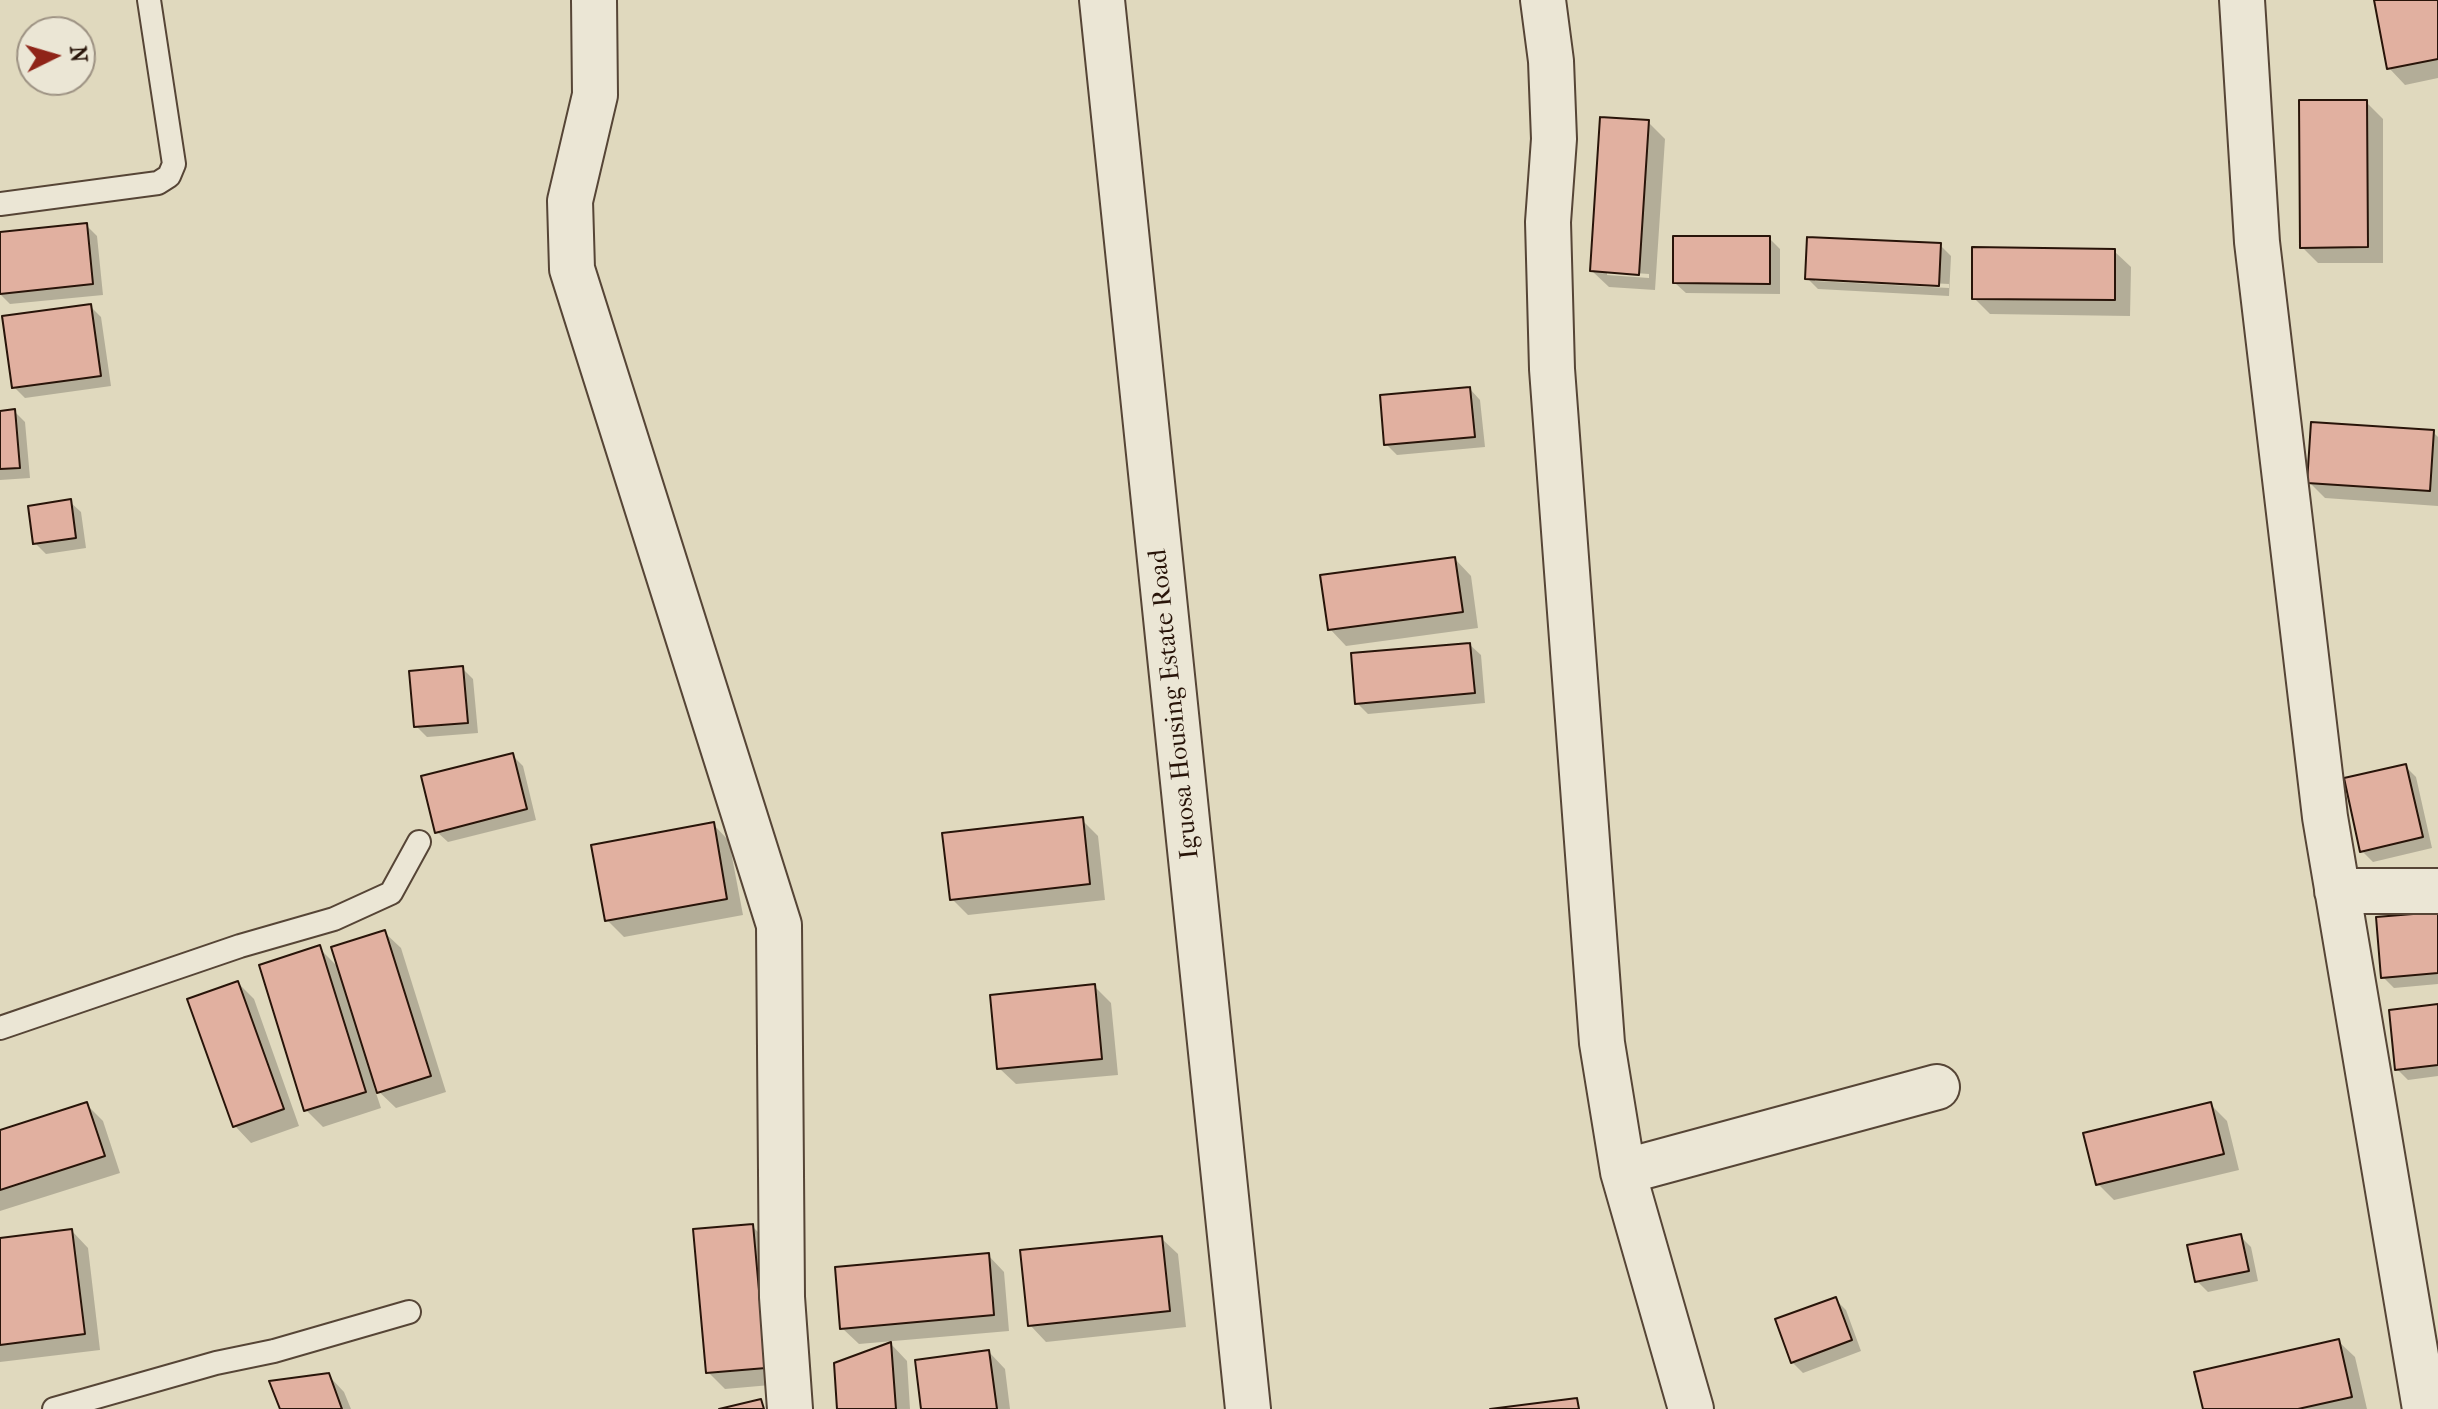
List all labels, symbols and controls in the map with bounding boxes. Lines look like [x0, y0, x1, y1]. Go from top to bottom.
north arrow [16, 16, 96, 96]
text: N [64, 45, 92, 64]
street label: Iguosa Housing Estate Road [1143, 548, 1207, 860]

